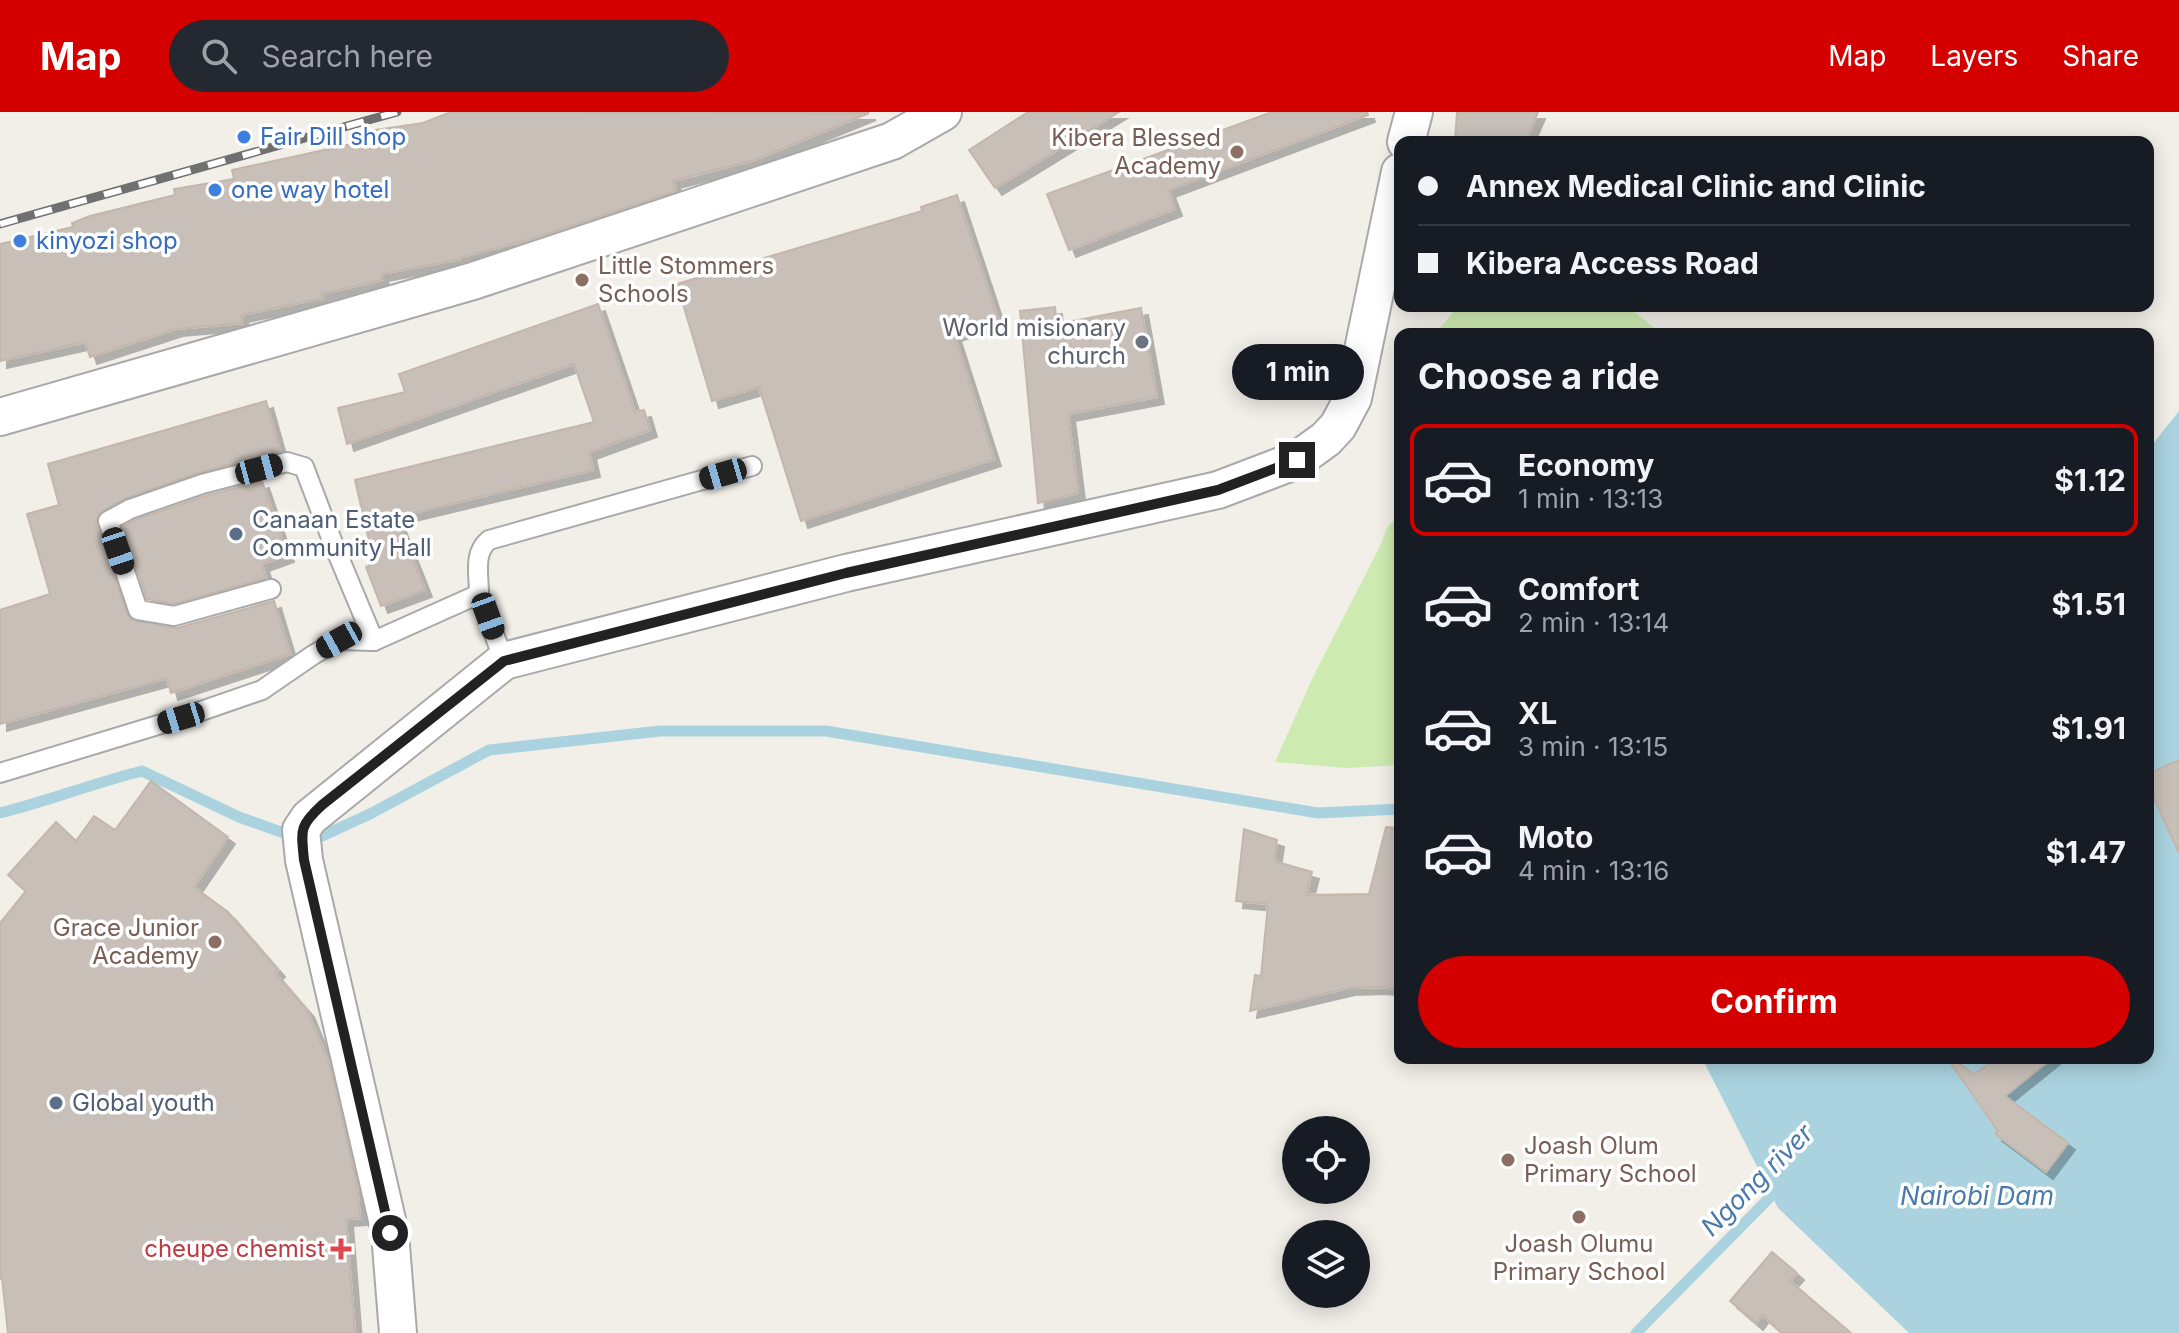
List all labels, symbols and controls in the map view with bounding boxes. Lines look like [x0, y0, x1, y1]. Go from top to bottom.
search box [169, 20, 729, 92]
text: Map [40, 33, 121, 79]
icon: search [197, 34, 241, 78]
text: Search here [261, 38, 433, 74]
text: Map [1828, 39, 1886, 73]
text: Layers [1930, 39, 2018, 73]
text: Share [2062, 39, 2139, 73]
place label: Fair Dill shop [260, 122, 406, 151]
place label: Kibera Blessed Academy [1051, 123, 1221, 180]
marker: Fair Dill shop [235, 128, 253, 146]
marker: Kibera Blessed Academy [1228, 143, 1246, 161]
text: Annex Medical Clinic and Clinic [1466, 168, 1926, 204]
place label: one way hotel [231, 175, 389, 204]
marker: one way hotel [206, 181, 224, 199]
place label: kinyozi shop [36, 226, 178, 255]
marker: kinyozi shop [11, 232, 29, 250]
text: Kibera Access Road [1466, 245, 1759, 281]
place label: Little Stommers Schools [598, 251, 774, 308]
marker: Little Stommers Schools [573, 271, 591, 289]
place label: World misionary church [942, 313, 1126, 370]
marker: World misionary church [1133, 333, 1151, 351]
callout: 1 min [1231, 344, 1363, 400]
text: Choose a ride [1418, 354, 1660, 398]
text: 1 min [1266, 356, 1330, 387]
route end [1279, 442, 1315, 478]
icon: car [1422, 444, 1494, 516]
text: Economy [1518, 447, 1654, 483]
car [233, 451, 285, 487]
car [697, 456, 749, 492]
text: $1.12 [2054, 462, 2126, 498]
text: 1 min · 13:13 [1518, 483, 1663, 514]
place label: Canaan Estate Community Hall [252, 505, 432, 562]
car [99, 524, 137, 578]
marker: Canaan Estate Community Hall [227, 525, 245, 543]
icon: car [1422, 568, 1494, 640]
text: Comfort [1518, 571, 1639, 607]
text: $1.51 [2051, 586, 2126, 622]
car [469, 589, 507, 643]
text: 2 min · 13:14 [1518, 607, 1669, 638]
car [312, 618, 366, 662]
icon: car [1422, 692, 1494, 764]
text: XL [1518, 695, 1557, 731]
car [155, 700, 207, 736]
text: $1.91 [2051, 710, 2126, 746]
text: 3 min · 13:15 [1518, 731, 1668, 762]
icon: car [1422, 816, 1494, 888]
text: Moto [1518, 819, 1593, 855]
text: $1.47 [2046, 834, 2126, 870]
text: 4 min · 13:16 [1518, 855, 1669, 886]
place label: Grace Junior Academy [53, 913, 199, 970]
marker: Grace Junior Academy [206, 933, 224, 951]
button: Confirm [1418, 956, 2130, 1048]
place label: Global youth [72, 1088, 215, 1117]
marker: Global youth [47, 1094, 65, 1112]
map controls [1282, 1116, 1370, 1308]
button: locate [1282, 1116, 1370, 1204]
water label: Ngong river [1694, 1117, 1820, 1242]
place label: Joash Olum Primary School [1524, 1131, 1697, 1188]
marker: Joash Olum Primary School [1499, 1151, 1517, 1169]
water label: Nairobi Dam [1900, 1180, 2054, 1211]
marker: Joash Olumu Primary School [1570, 1208, 1588, 1226]
route start [372, 1215, 408, 1251]
button: layers [1282, 1220, 1370, 1308]
place label: Joash Olumu Primary School [1493, 1229, 1665, 1286]
place label: cheupe chemist [144, 1234, 325, 1263]
marker: cheupe chemist [332, 1240, 350, 1258]

